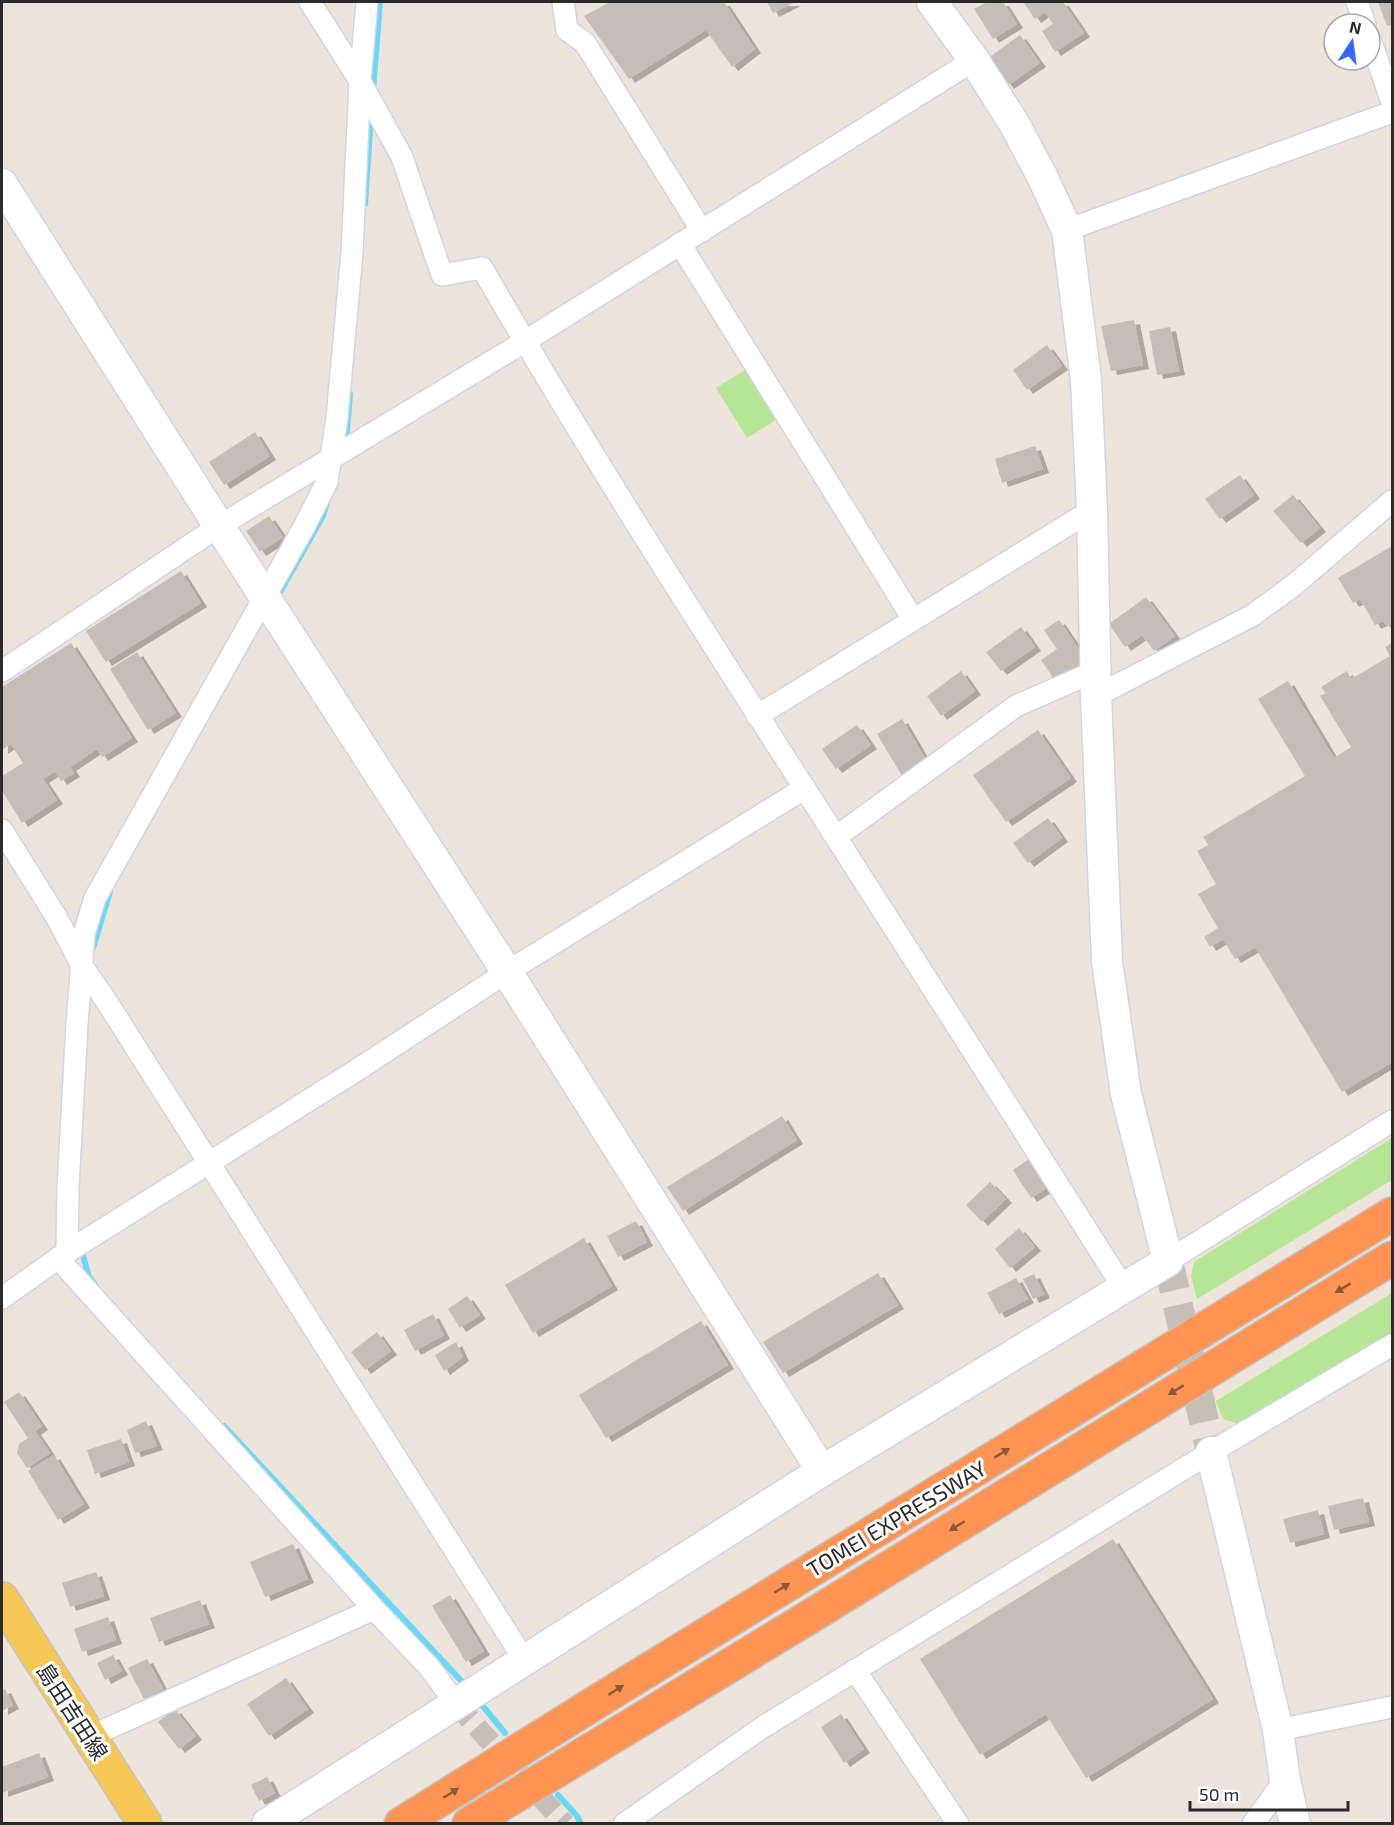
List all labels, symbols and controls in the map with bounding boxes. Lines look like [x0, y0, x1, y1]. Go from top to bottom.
north arrow [1322, 12, 1382, 72]
text: N [1348, 16, 1363, 37]
one-way arrow [1335, 1283, 1351, 1294]
one-way arrow [1168, 1385, 1184, 1396]
one-way arrow [994, 1448, 1010, 1459]
street label: TOMEI EXPRESSWAY [802, 1454, 991, 1582]
one-way arrow [949, 1520, 965, 1531]
one-way arrow [774, 1582, 790, 1593]
street label: 島田吉田線 [32, 1658, 114, 1764]
one-way arrow [608, 1684, 624, 1695]
scale bar [1190, 1774, 1348, 1812]
text: 50 m [1199, 1783, 1239, 1805]
one-way arrow [442, 1787, 459, 1798]

